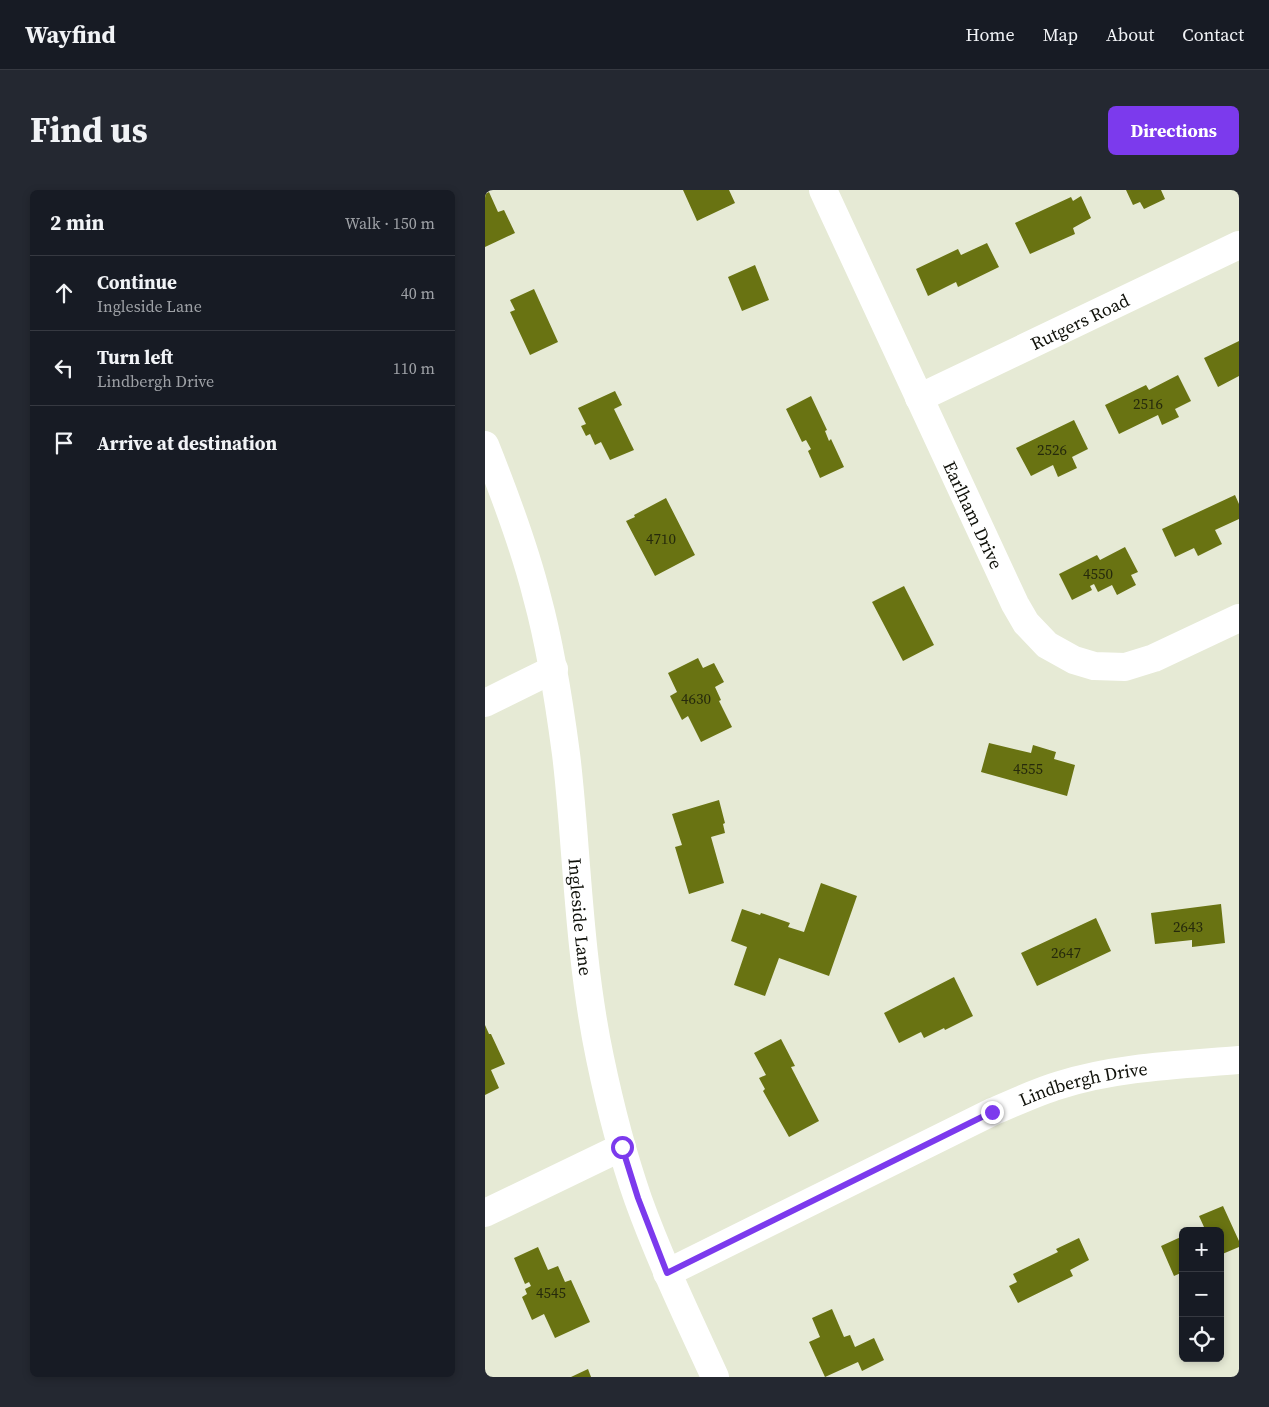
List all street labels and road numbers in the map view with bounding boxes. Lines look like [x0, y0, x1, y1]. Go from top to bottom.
street label: Rutgers Road [1026, 287, 1133, 355]
street label: Earlham Drive [938, 457, 1009, 573]
street label: Ingleside Lane [563, 857, 599, 977]
street label: Lindbergh Drive [1015, 1055, 1149, 1112]

